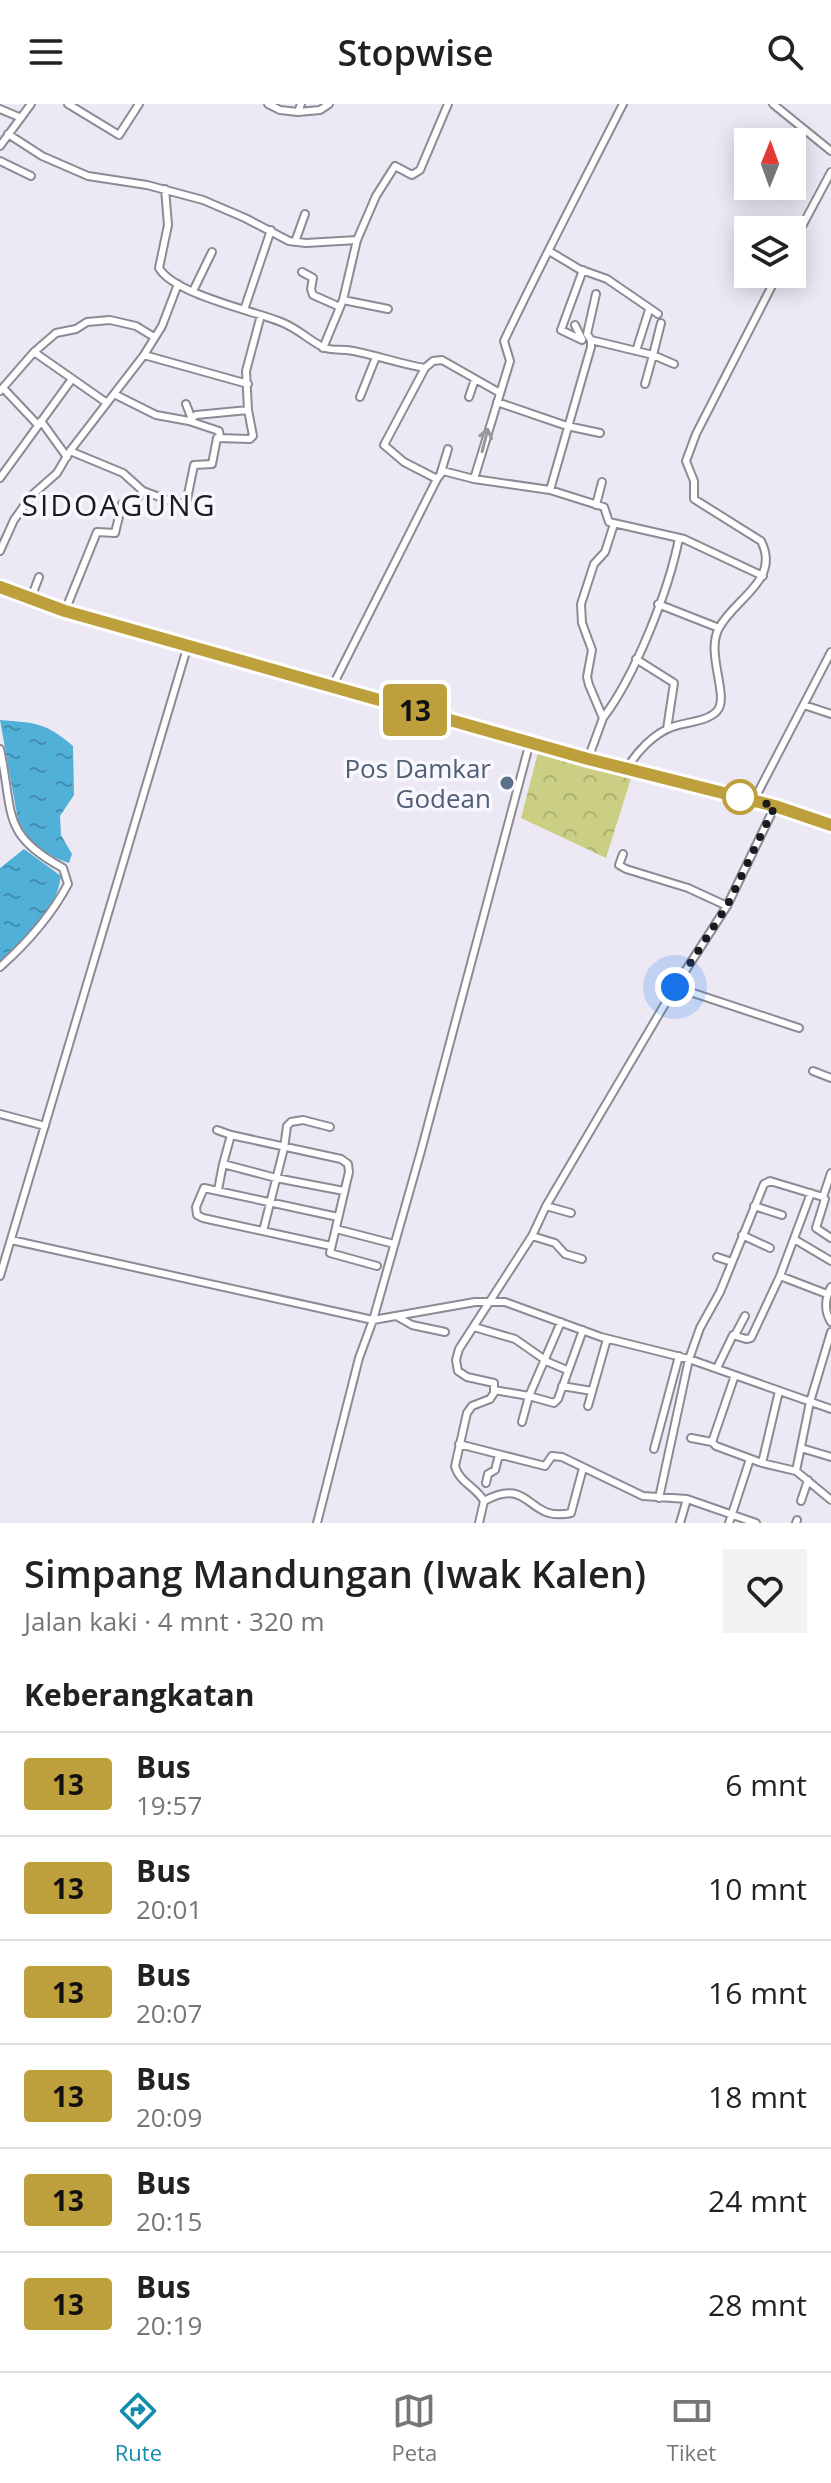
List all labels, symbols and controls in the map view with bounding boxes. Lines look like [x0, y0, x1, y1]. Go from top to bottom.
text: Stopwise [337, 28, 494, 77]
icon: menu [24, 30, 68, 74]
icon: search [763, 30, 807, 74]
north arrow [734, 128, 806, 200]
map controls [734, 128, 806, 288]
button: layers [734, 216, 806, 288]
one-way arrow [479, 428, 494, 454]
district label: SIDOAGUNG [22, 484, 216, 525]
line badge: 13 [379, 684, 451, 736]
text: 13 [399, 691, 431, 729]
place label: Pos Damkar Godean [344, 750, 491, 816]
marker: Pos Damkar Godean [498, 774, 516, 792]
unlabelled marker [723, 780, 757, 814]
your location [655, 967, 695, 1007]
text: Simpang Mandungan (Iwak Kalen) [24, 1547, 646, 1599]
button: heart [723, 1549, 807, 1633]
text: Jalan kaki · 4 mnt · 320 m [24, 1603, 324, 1639]
text: Keberangkatan [24, 1674, 254, 1715]
text: Bus [136, 1746, 191, 1787]
text: 6 mnt [725, 1764, 807, 1805]
text: 13 [52, 1765, 84, 1803]
text: 19:57 [136, 1787, 202, 1823]
text: Bus [136, 1850, 191, 1891]
text: 10 mnt [708, 1868, 807, 1909]
text: 13 [52, 1869, 84, 1907]
text: 20:01 [136, 1891, 202, 1927]
text: Bus [136, 1954, 191, 1995]
text: 16 mnt [708, 1972, 807, 2013]
text: 13 [52, 1973, 84, 2011]
text: 20:07 [136, 1995, 202, 2031]
text: Bus [136, 2058, 191, 2099]
text: 18 mnt [708, 2076, 807, 2117]
text: 13 [52, 2077, 84, 2115]
text: 20:09 [136, 2099, 202, 2135]
text: Bus [136, 2162, 191, 2203]
text: 24 mnt [708, 2180, 807, 2221]
text: 13 [52, 2181, 84, 2219]
text: 20:15 [136, 2203, 202, 2239]
text: Bus [136, 2266, 191, 2307]
text: 28 mnt [708, 2284, 807, 2325]
text: 13 [52, 2285, 84, 2323]
text: 20:19 [136, 2307, 202, 2343]
tab: Rute [115, 2389, 162, 2467]
tab: Peta [392, 2389, 437, 2467]
tab: Tiket [667, 2389, 716, 2467]

